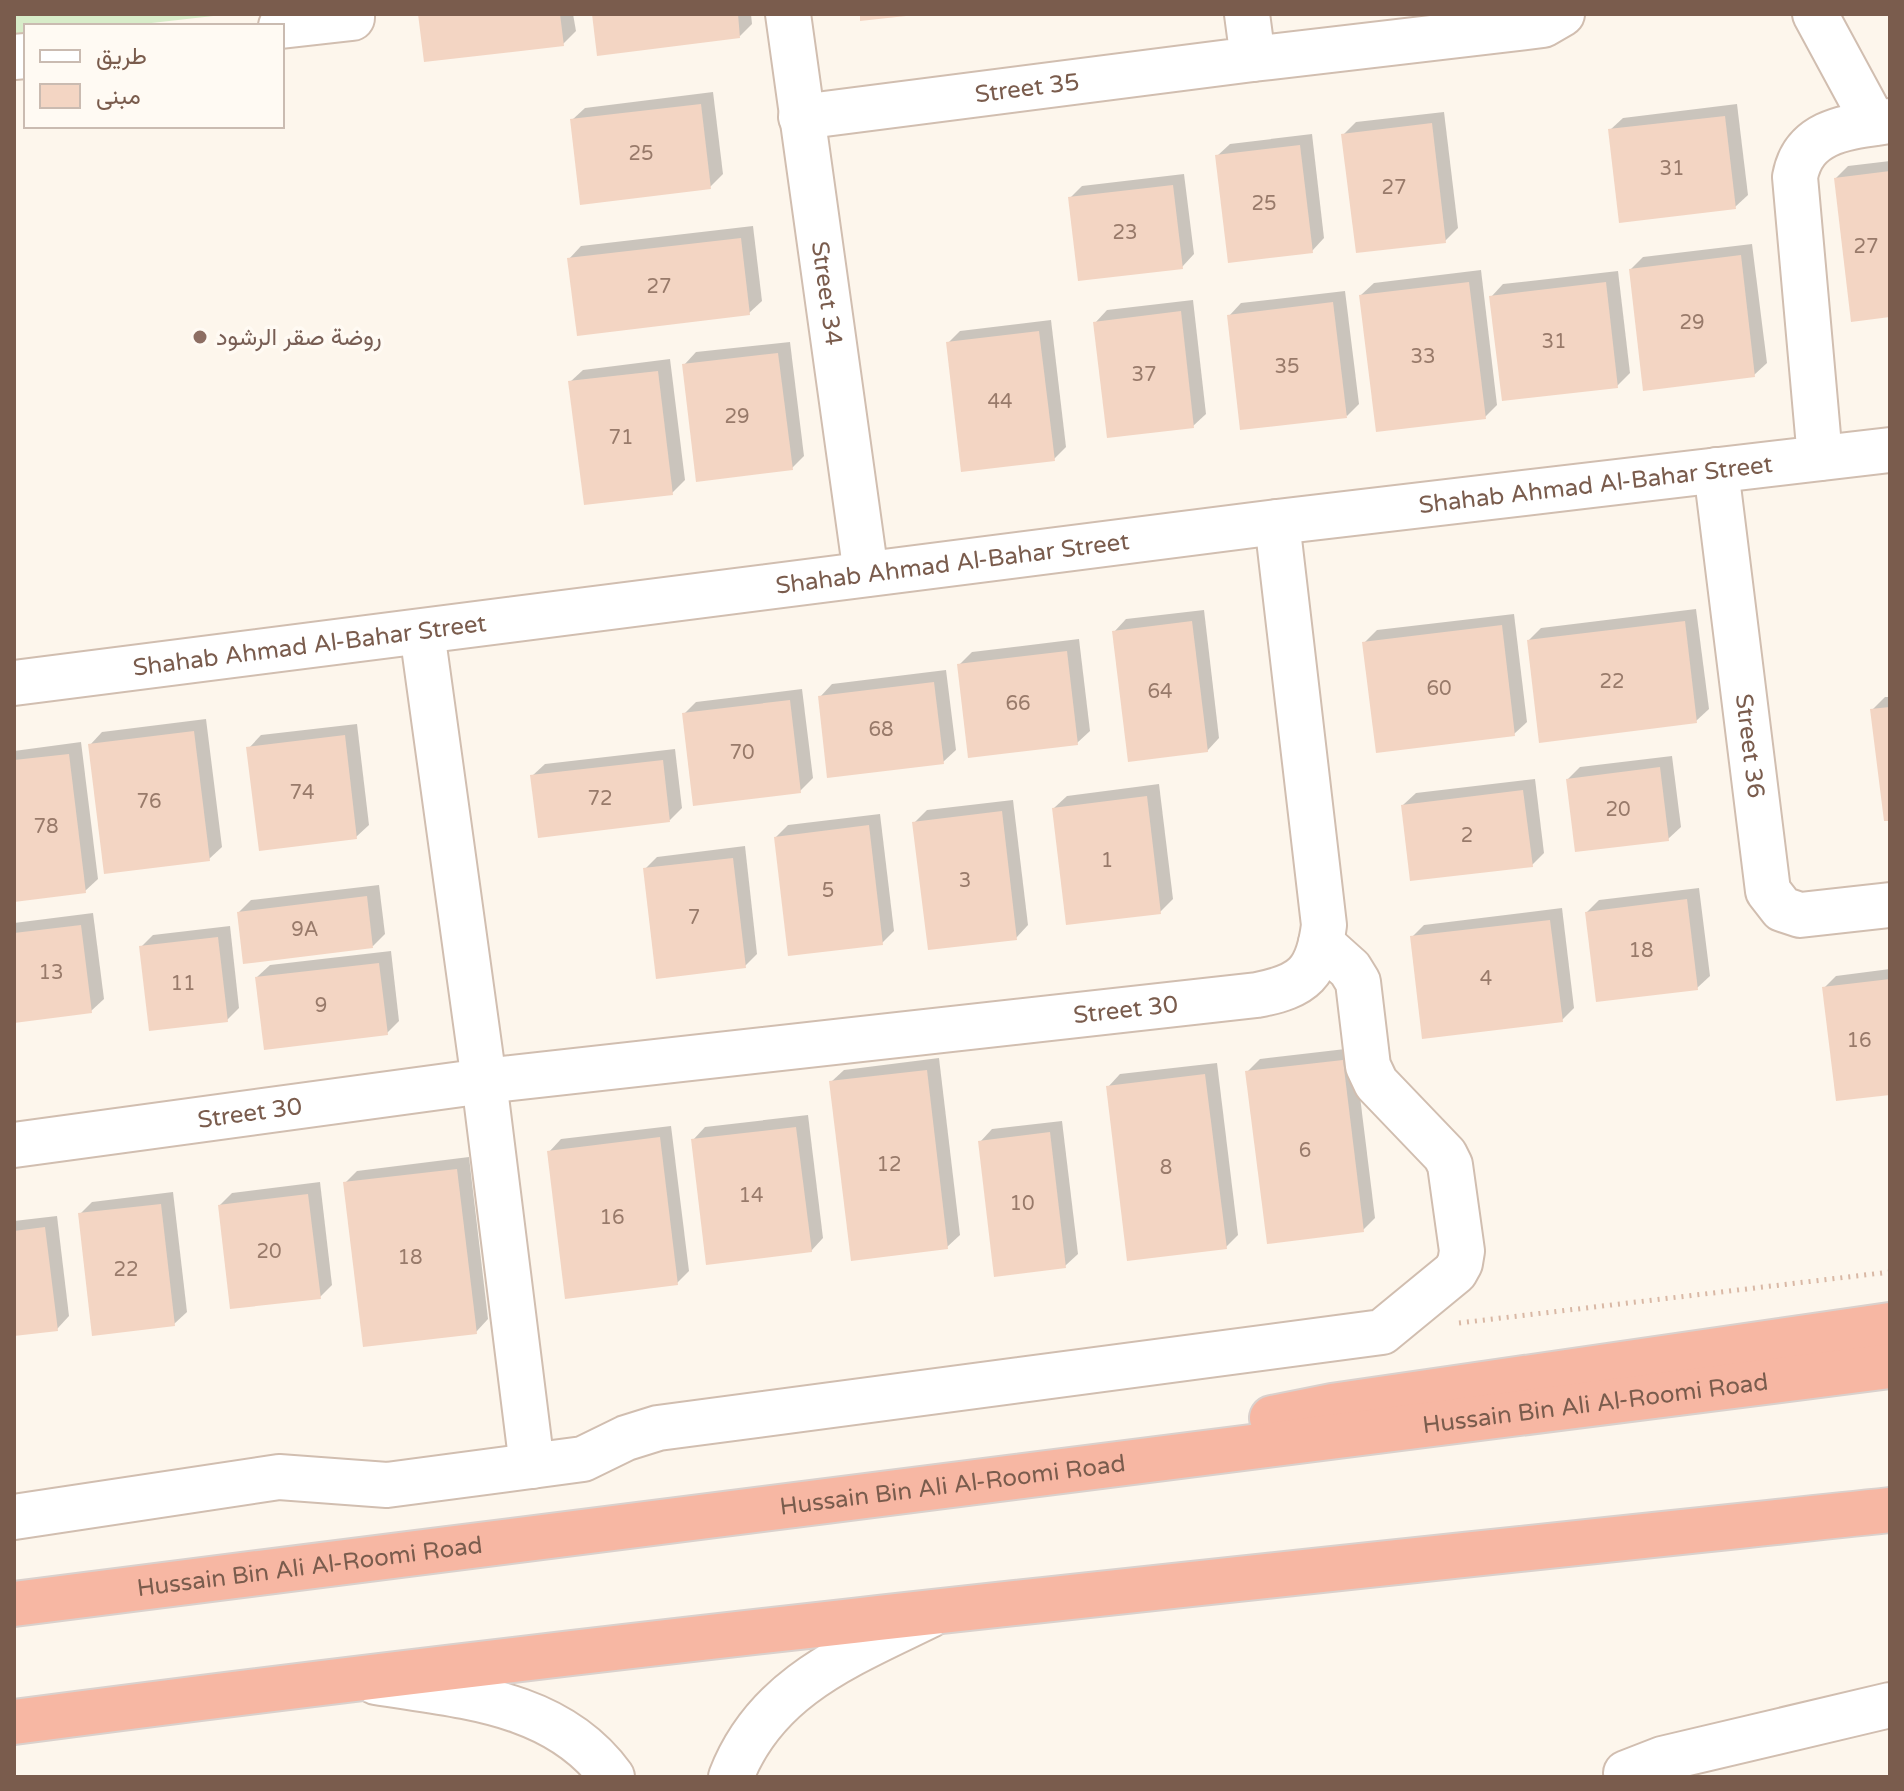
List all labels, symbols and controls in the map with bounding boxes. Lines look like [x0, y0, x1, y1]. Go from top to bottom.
legend [24, 24, 284, 128]
text: طريق [96, 42, 147, 71]
street label: Street 35 [973, 67, 1081, 109]
text: مبنى [96, 82, 141, 111]
house number: 25 [628, 142, 654, 166]
house number: 31 [1659, 157, 1685, 181]
house number: 27 [1381, 176, 1407, 200]
house number: 25 [1251, 192, 1277, 216]
house number: 23 [1112, 221, 1138, 245]
house number: 27 [1853, 235, 1879, 259]
street label: Street 34 [805, 239, 849, 347]
house number: 27 [646, 275, 672, 299]
house number: 29 [1679, 311, 1705, 335]
place label: روضة صقر الرشود [216, 323, 382, 352]
marker: روضة صقر الرشود [191, 328, 209, 346]
house number: 31 [1541, 330, 1567, 354]
house number: 33 [1410, 345, 1436, 369]
house number: 35 [1274, 355, 1300, 379]
house number: 37 [1131, 363, 1157, 387]
house number: 44 [987, 390, 1013, 414]
house number: 29 [724, 405, 750, 429]
house number: 71 [608, 426, 634, 450]
street label: Shahab Ahmad Al-Bahar Street [1417, 449, 1774, 520]
street label: Shahab Ahmad Al-Bahar Street [774, 526, 1131, 600]
street label: Shahab Ahmad Al-Bahar Street [131, 608, 488, 682]
house number: 22 [1599, 670, 1625, 694]
house number: 60 [1426, 677, 1452, 701]
house number: 64 [1147, 680, 1173, 704]
house number: 66 [1005, 692, 1031, 716]
street label: Street 36 [1729, 692, 1771, 800]
house number: 68 [868, 718, 894, 742]
house number: 70 [729, 741, 755, 765]
house number: 74 [289, 781, 315, 805]
house number: 72 [587, 787, 613, 811]
house number: 76 [136, 790, 162, 814]
house number: 20 [1605, 798, 1631, 822]
house number: 78 [33, 815, 59, 839]
house number: 2 [1461, 824, 1473, 848]
house number: 1 [1101, 849, 1113, 873]
house number: 3 [959, 869, 971, 893]
house number: 5 [822, 879, 834, 903]
house number: 7 [688, 906, 700, 930]
house number: 9A [291, 918, 319, 942]
house number: 18 [1628, 939, 1654, 963]
house number: 13 [38, 961, 64, 985]
house number: 4 [1480, 967, 1492, 991]
house number: 11 [170, 972, 196, 996]
street label: Street 30 [1072, 989, 1180, 1030]
house number: 9 [315, 994, 327, 1018]
house number: 16 [1846, 1029, 1872, 1053]
street label: Street 30 [196, 1091, 304, 1134]
house number: 6 [1299, 1139, 1311, 1163]
house number: 12 [876, 1153, 902, 1177]
house number: 8 [1160, 1156, 1172, 1180]
house number: 14 [738, 1184, 764, 1208]
house number: 10 [1009, 1192, 1035, 1216]
house number: 16 [599, 1206, 625, 1230]
house number: 20 [256, 1240, 282, 1264]
house number: 18 [397, 1246, 423, 1270]
house number: 22 [113, 1258, 139, 1282]
street label: Hussain Bin Ali Al-Roomi Road [1421, 1367, 1770, 1440]
street label: Hussain Bin Ali Al-Roomi Road [778, 1449, 1127, 1521]
street label: Hussain Bin Ali Al-Roomi Road [135, 1530, 484, 1603]

